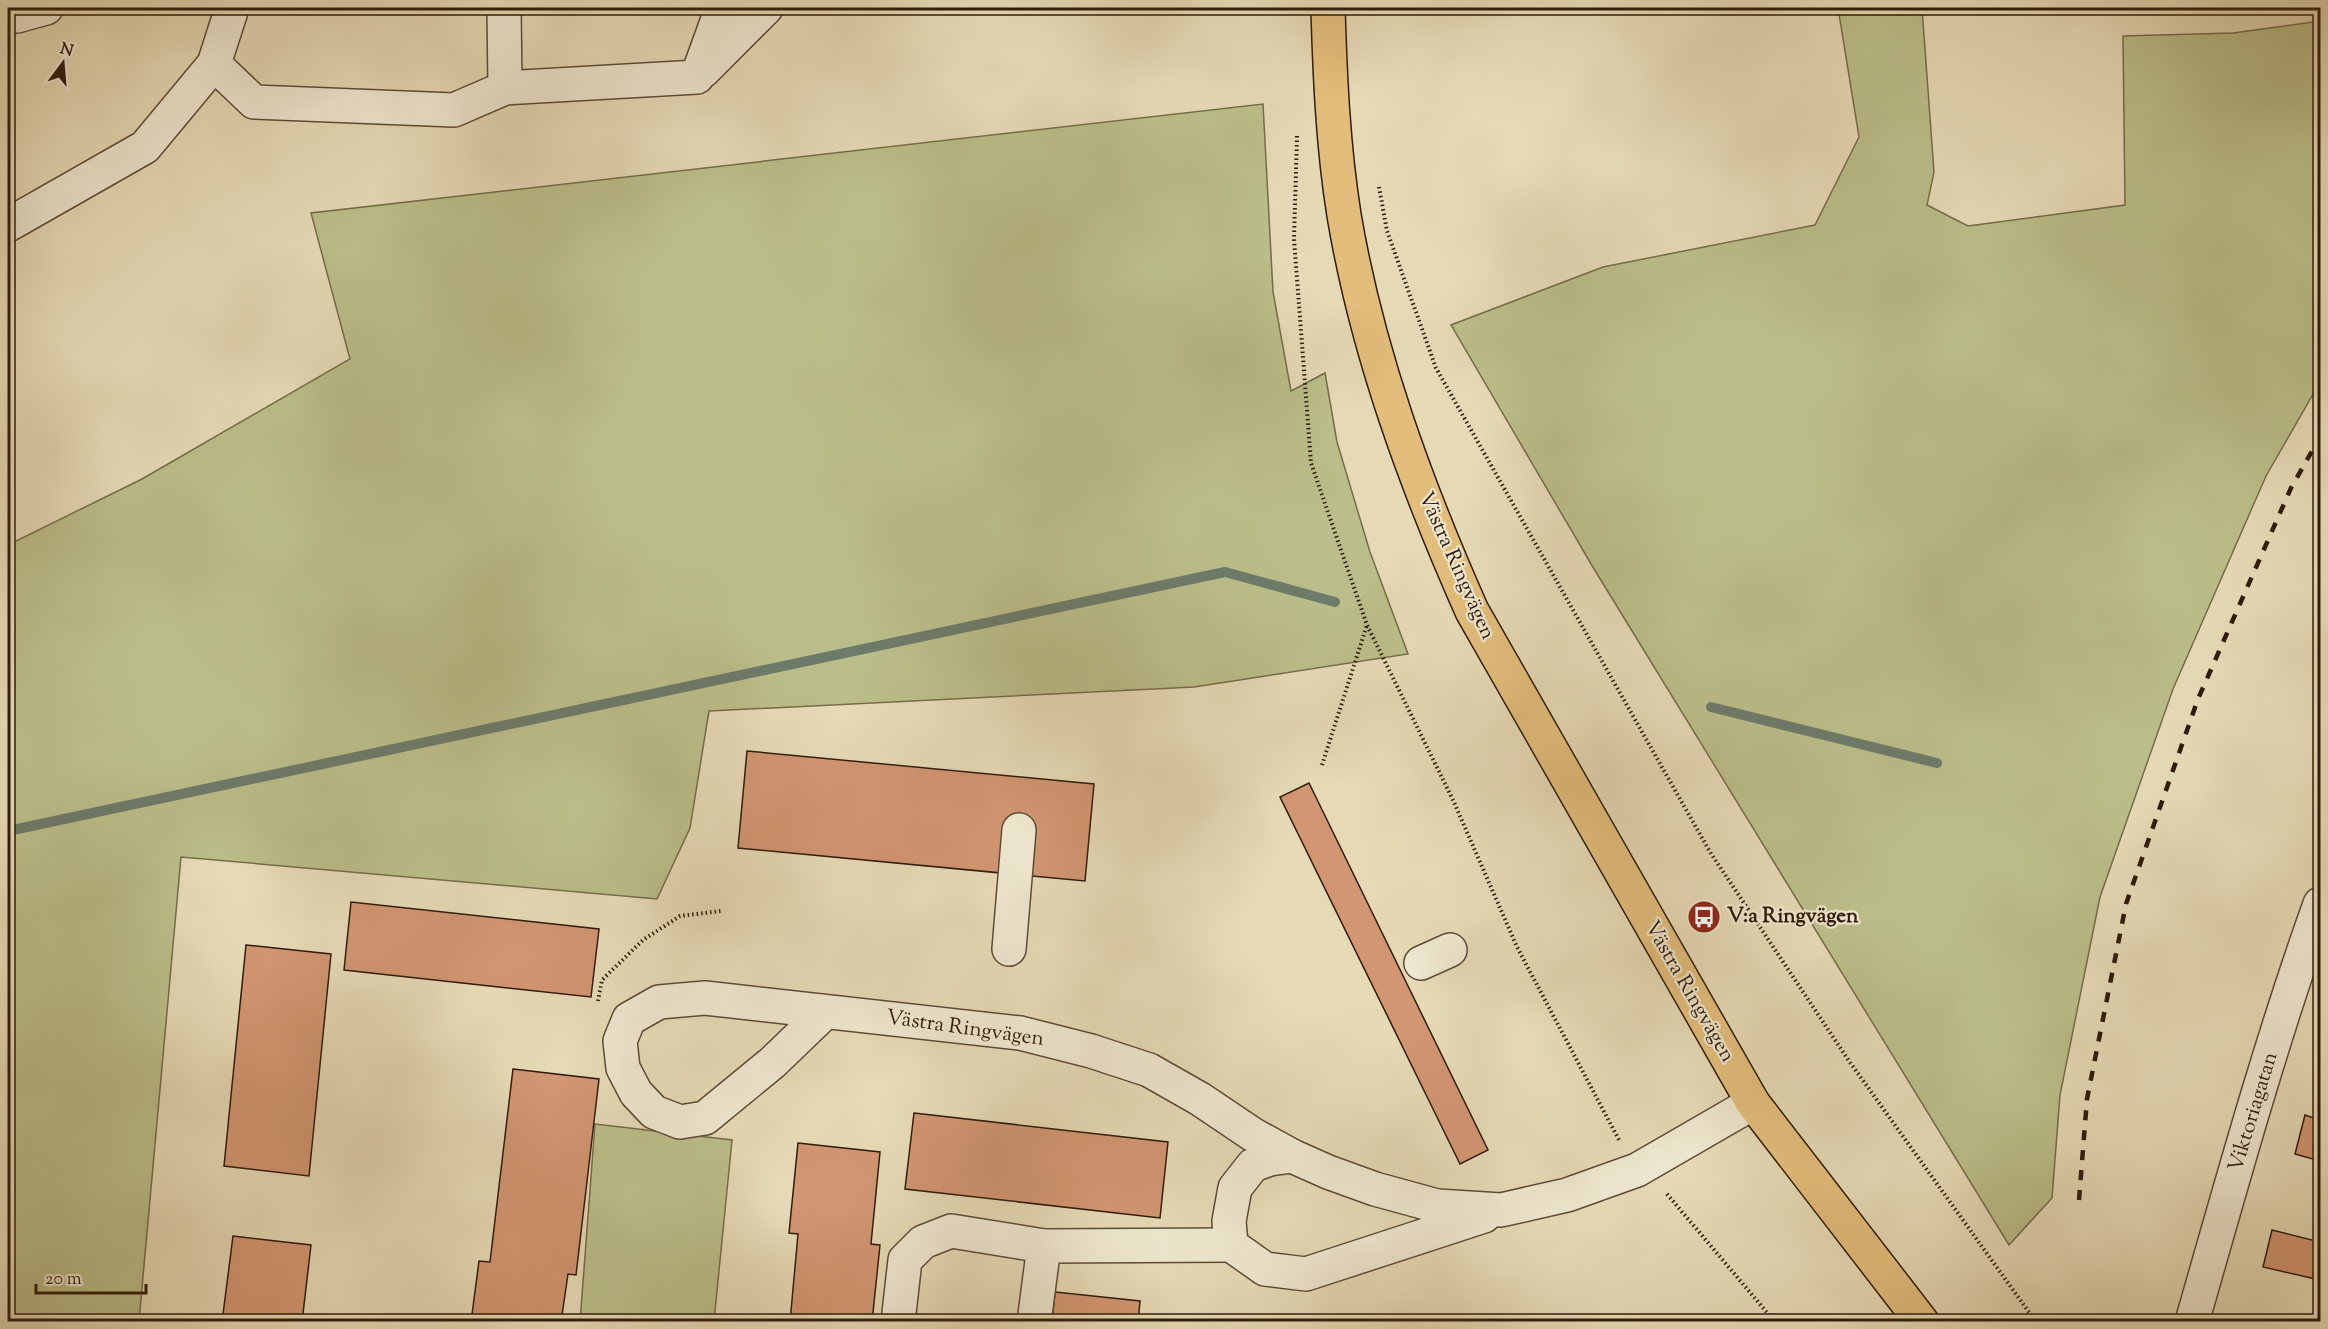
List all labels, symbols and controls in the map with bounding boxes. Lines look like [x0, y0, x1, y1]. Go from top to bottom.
north arrow [33, 33, 93, 93]
text: N [57, 38, 76, 64]
street label: Västra Ringvägen [1410, 487, 1502, 645]
bus stop icon: V:a Ringvägen [1686, 899, 1722, 935]
place label: V:a Ringvägen [1727, 902, 1859, 932]
street label: Västra Ringvägen [1636, 916, 1742, 1068]
street label: Västra Ringvägen [884, 1003, 1046, 1055]
street label: Viktoriagatan [2222, 1048, 2286, 1176]
scale bar [36, 1257, 146, 1295]
text: 20 m [45, 1267, 82, 1293]

